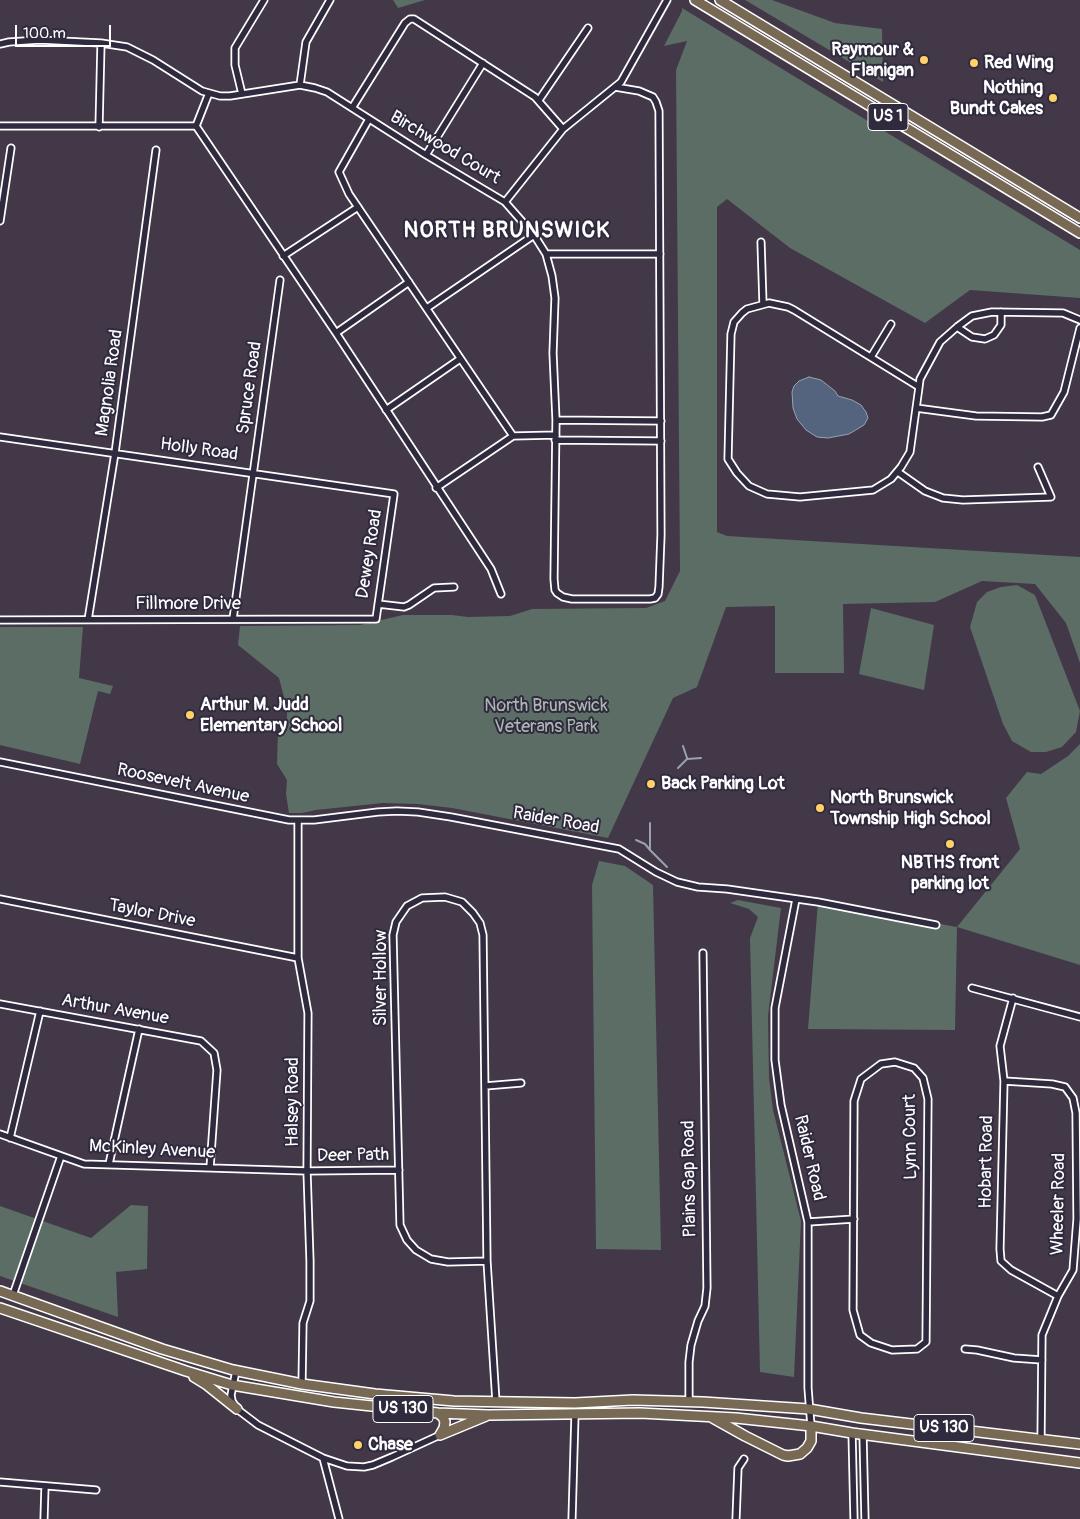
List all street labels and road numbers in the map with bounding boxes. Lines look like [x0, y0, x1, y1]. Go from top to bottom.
road number: US 1 [868, 104, 908, 130]
street label: Birchwood Court [386, 107, 504, 189]
street label: Magnolia Road [92, 328, 128, 438]
street label: Spruce Road [233, 340, 267, 436]
street label: Holly Road [159, 434, 239, 466]
street label: Dewey Road [352, 508, 388, 600]
street label: Fillmore Drive [135, 593, 241, 615]
street label: Roosevelt Avenue [115, 759, 251, 809]
street label: Raider Road [511, 803, 601, 839]
street label: Taylor Drive [107, 895, 197, 933]
street label: Silver Hollow [370, 930, 392, 1026]
street label: Arthur Avenue [60, 990, 170, 1030]
street label: Halsey Road [282, 1057, 304, 1147]
street label: Lynn Court [899, 1094, 923, 1180]
street label: Raider Road [789, 1113, 829, 1203]
street label: Hobart Road [975, 1115, 999, 1209]
street label: Plains Gap Road [678, 1120, 702, 1238]
street label: McKinley Avenue [88, 1136, 216, 1164]
street label: Deer Path [317, 1145, 389, 1167]
street label: Wheeler Road [1047, 1153, 1071, 1255]
road number: US 130 [373, 1396, 433, 1422]
road number: US 130 [914, 1415, 974, 1442]

